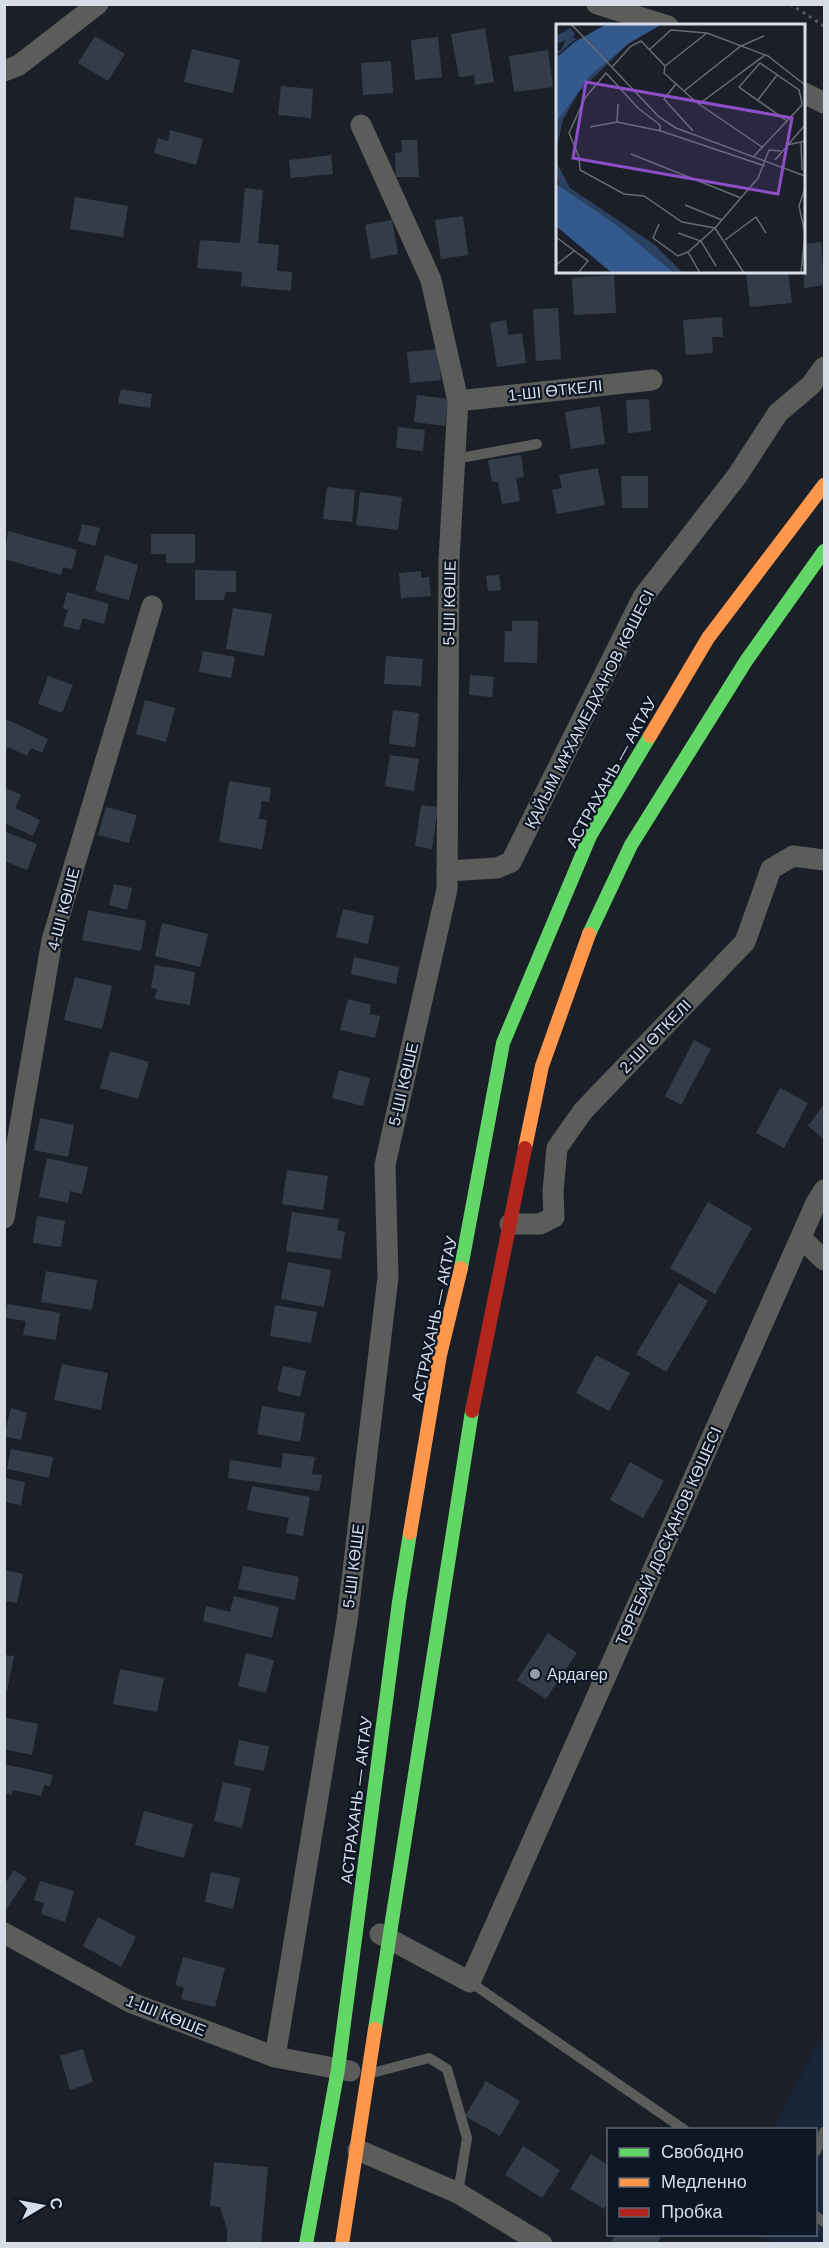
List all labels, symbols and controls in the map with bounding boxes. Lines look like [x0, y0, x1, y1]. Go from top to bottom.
inset map [556, 24, 805, 273]
street label: 1-ШІ ӨТКЕЛІ [507, 377, 603, 404]
street label: 5-ШI КӨШЕ [440, 560, 459, 646]
street label: ҚАЙЫМ МҰХАМЕДХАНОВ КӨШЕСI [521, 587, 657, 831]
street label: АСТРАХАНЬ — АКТАУ [563, 693, 660, 850]
street label: 4-ШI КӨШЕ [44, 866, 83, 952]
street label: 2-ШІ ӨТКЕЛІ [616, 996, 694, 1076]
street label: 5-ШI КӨШЕ [386, 1041, 421, 1127]
street label: АСТРАХАНЬ — АКТАУ [409, 1234, 461, 1404]
street label: ТӨРЕБАЙ ДОСҚАНОВ КӨШЕСІ [612, 1424, 724, 1648]
street label: 5-ШI КӨШЕ [340, 1523, 367, 1609]
place label: Ардагер [547, 1666, 608, 1683]
marker: Ардагер [528, 1667, 542, 1681]
street label: АСТРАХАНЬ — АКТАУ [338, 1714, 375, 1885]
street label: 1-ШІ КӨШЕ [123, 1992, 208, 2039]
legend [607, 2128, 817, 2236]
text: Свободно [661, 2142, 744, 2162]
text: Медленно [661, 2172, 747, 2192]
north arrow [12, 2176, 72, 2236]
text: С [47, 2196, 66, 2211]
text: Пробка [661, 2202, 724, 2222]

